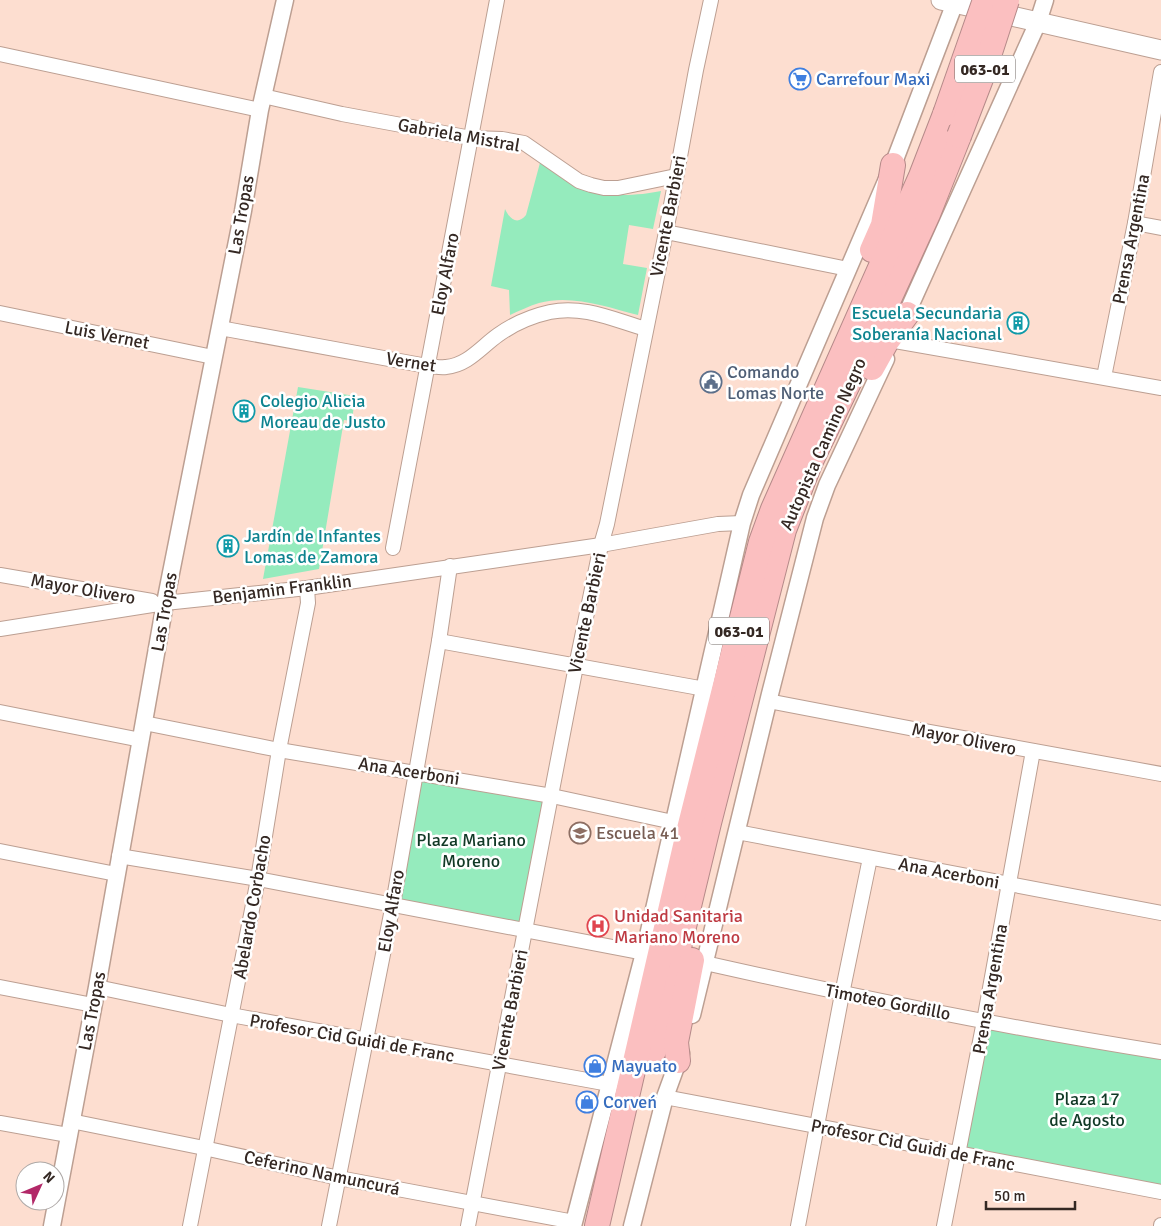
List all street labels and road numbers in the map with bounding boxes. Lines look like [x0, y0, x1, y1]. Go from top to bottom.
road number: 063-01 [955, 56, 1015, 82]
street label: Gabriela Mistral [396, 113, 522, 157]
street label: Vicente Barbieri [645, 153, 691, 279]
street label: Prensa Argentina [1108, 172, 1154, 306]
street label: Las Tropas [223, 173, 259, 256]
street label: Eloy Alfaro [426, 231, 464, 317]
street label: Luis Vernet [63, 316, 151, 354]
street label: Vernet [384, 347, 438, 377]
street label: Autopista Camino Negro [775, 354, 871, 534]
street label: Vicente Barbieri [563, 550, 611, 676]
street label: Mayor Olivero [29, 569, 137, 609]
street label: Las Tropas [146, 570, 182, 653]
street label: Benjamin Franklin [211, 570, 353, 608]
road number: 063-01 [709, 618, 769, 644]
street label: Mayor Olivero [910, 718, 1018, 760]
street label: Ana Acerboni [357, 752, 461, 790]
street label: Abelardo Corbacho [228, 833, 276, 981]
street label: Ana Acerboni [897, 852, 1001, 894]
street label: Eloy Alfaro [373, 868, 409, 954]
street label: Prensa Argentina [968, 922, 1012, 1056]
street label: Vicente Barbieri [487, 947, 533, 1073]
street label: Las Tropas [74, 969, 110, 1053]
street label: Timoteo Gordillo [824, 979, 952, 1025]
street label: Profesor Cid Guidi de Franc [248, 1009, 456, 1067]
street label: Profesor Cid Guidi de Franc [809, 1114, 1017, 1176]
street label: Ceferino Namuncurá [242, 1146, 402, 1200]

